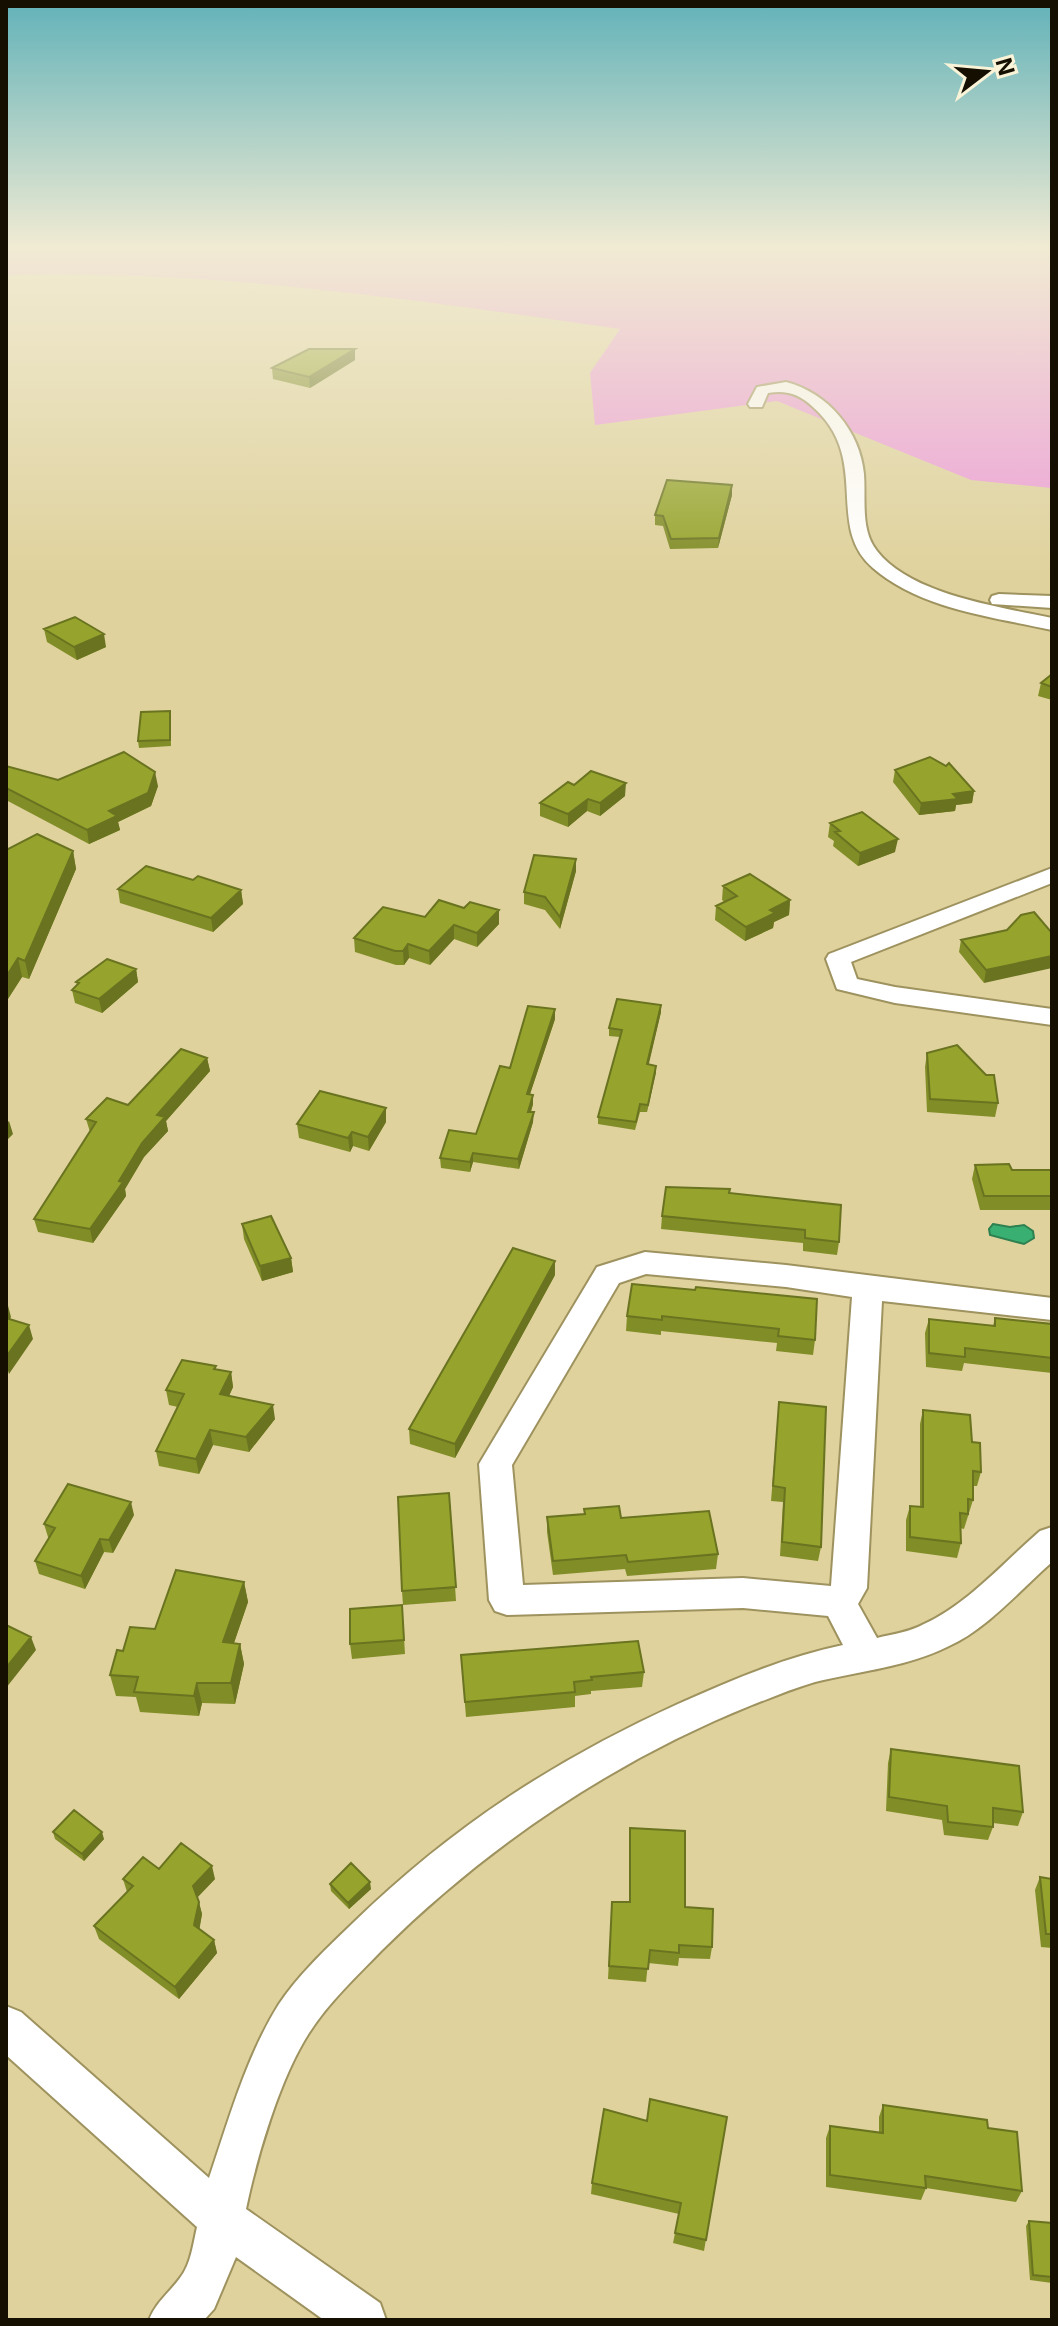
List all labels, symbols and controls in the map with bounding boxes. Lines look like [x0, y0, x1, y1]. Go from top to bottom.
north arrow [946, 32, 1026, 112]
text: N [990, 55, 1020, 78]

